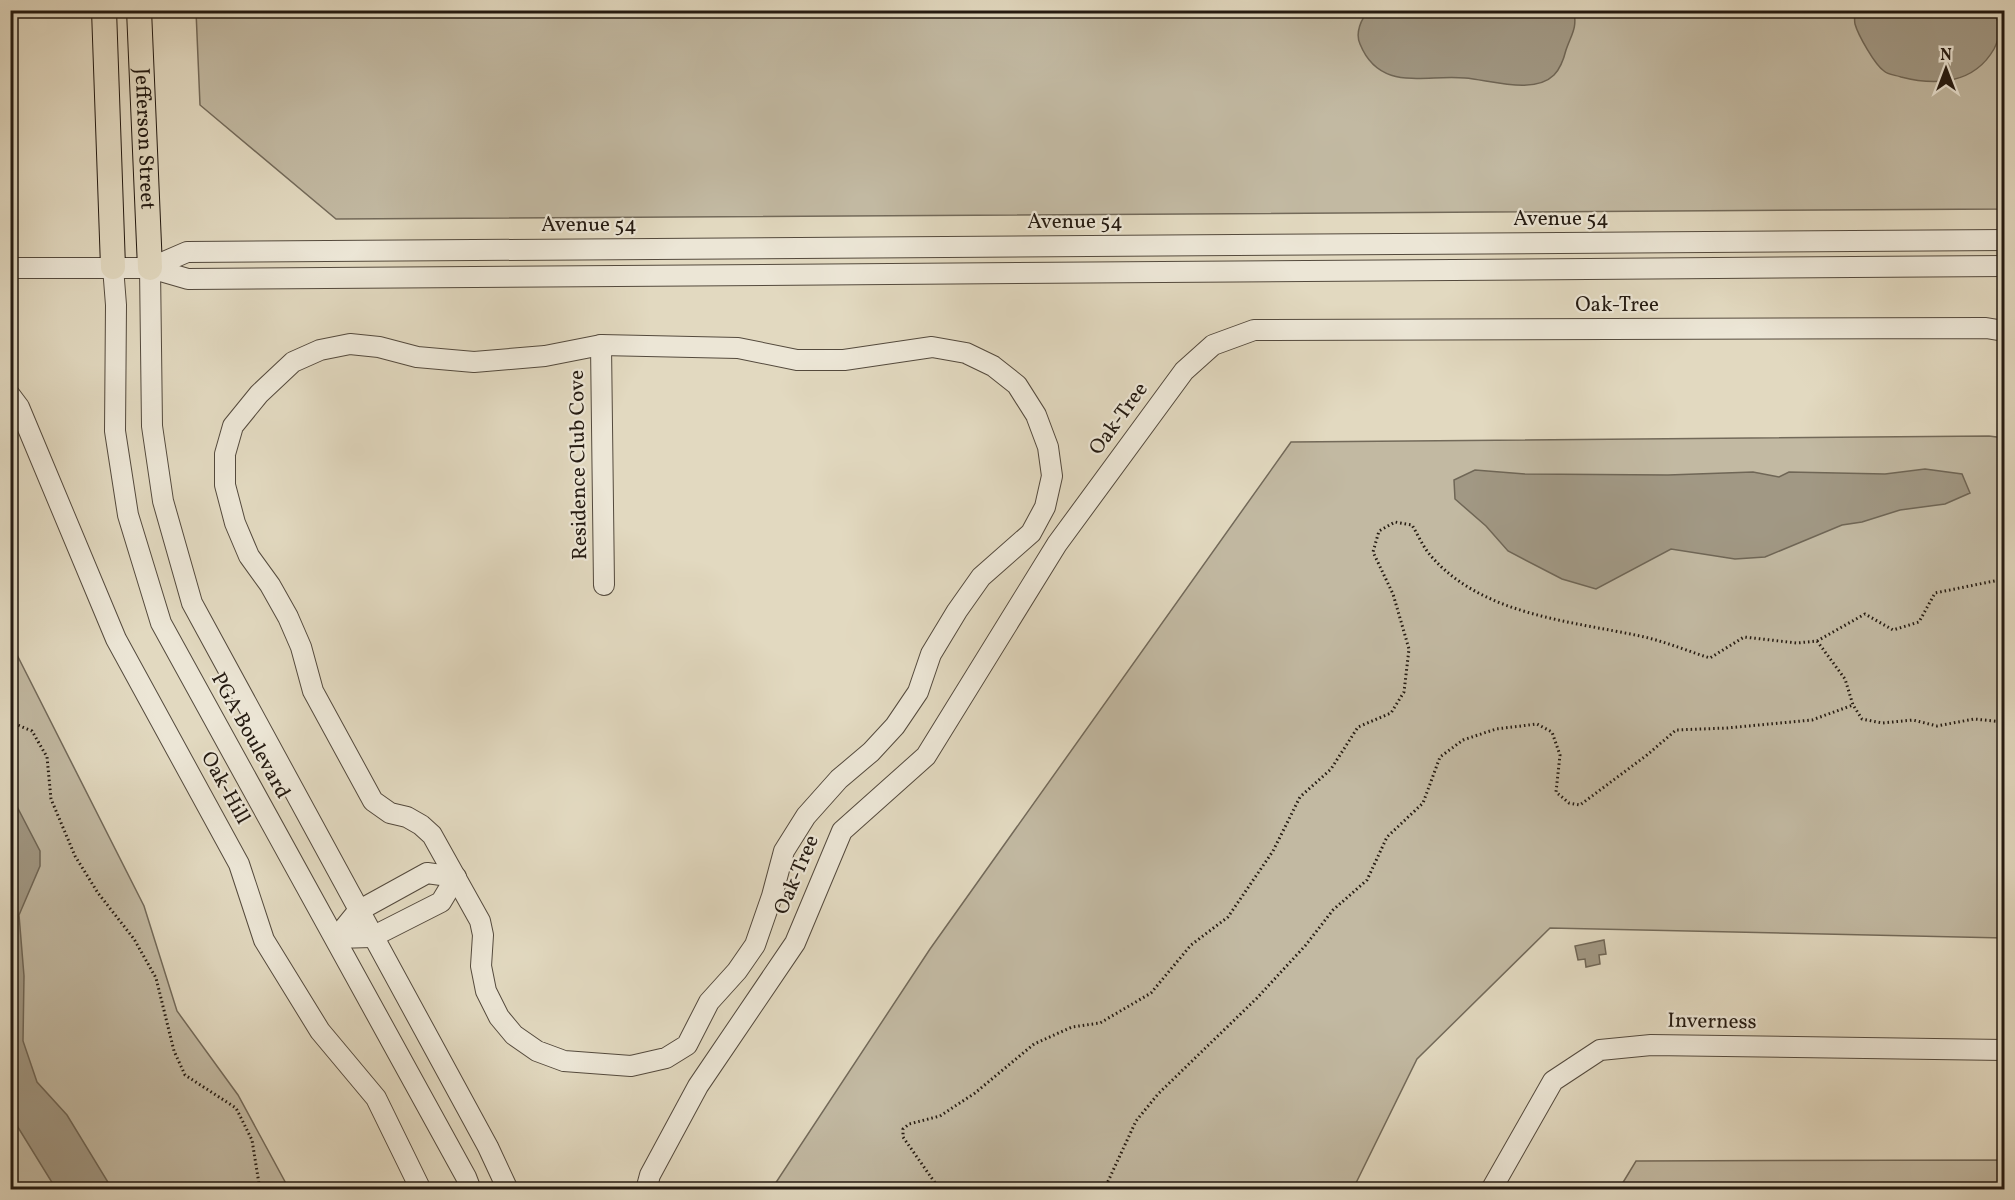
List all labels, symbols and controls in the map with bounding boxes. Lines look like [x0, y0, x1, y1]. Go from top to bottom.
north arrow [1916, 39, 1976, 99]
text: N [1940, 45, 1952, 67]
street label: Jefferson Street [127, 67, 162, 210]
street label: Avenue 54 [1513, 205, 1609, 234]
street label: Avenue 54 [1027, 208, 1123, 237]
street label: Avenue 54 [541, 211, 637, 240]
street label: Oak-Tree [1575, 291, 1659, 320]
street label: Residence Club Cove [563, 370, 595, 560]
street label: Oak-Tree [1083, 377, 1155, 461]
street label: PGA Boulevard [203, 668, 297, 804]
street label: Oak-Hill [193, 746, 257, 830]
street label: Oak-Tree [767, 831, 827, 919]
street label: Inverness [1667, 1007, 1757, 1037]

